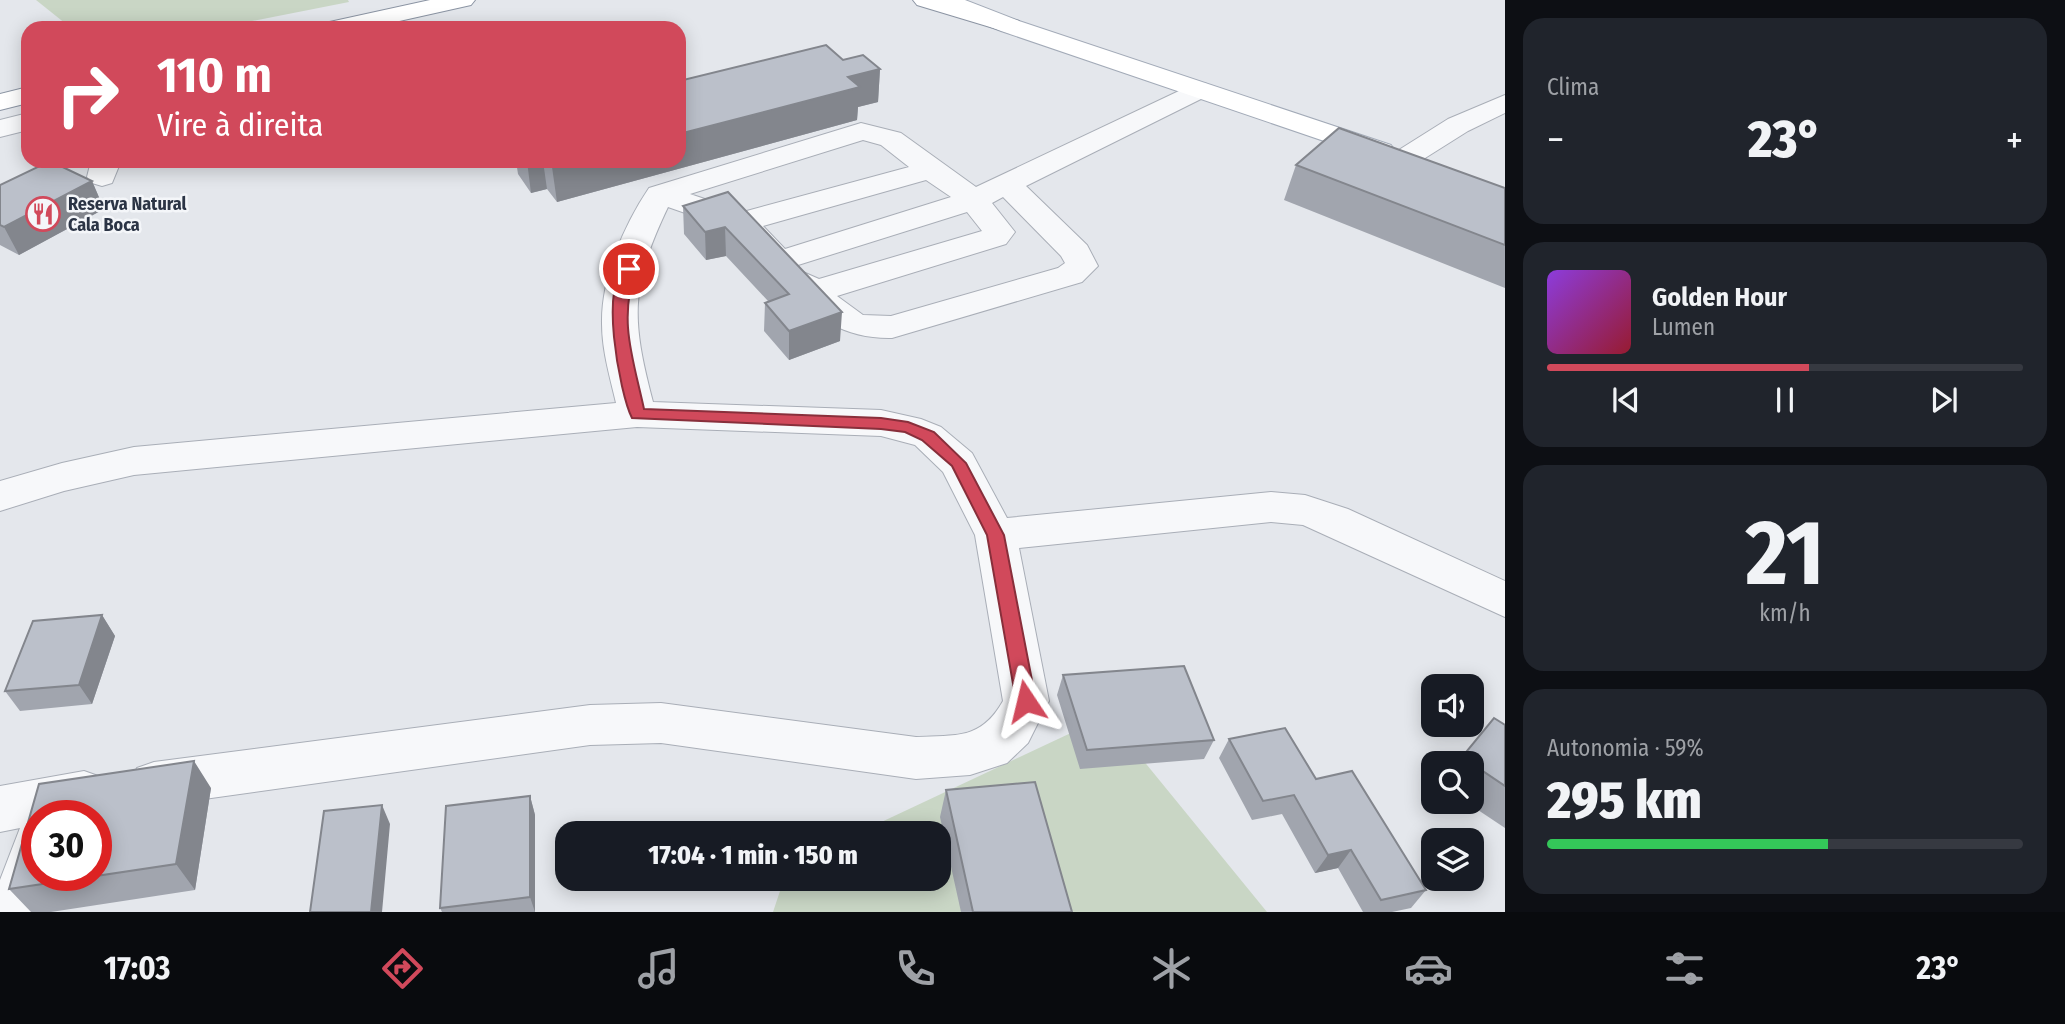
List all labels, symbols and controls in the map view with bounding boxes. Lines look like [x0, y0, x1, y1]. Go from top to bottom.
text: 110 m [157, 46, 272, 105]
icon: right [42, 49, 133, 140]
text: Clima [1547, 73, 1599, 101]
text: Vire à direita [157, 106, 323, 144]
text: 23° [1748, 108, 1822, 171]
text: − [1547, 117, 1564, 163]
text: + [2006, 117, 2023, 163]
place label: Reserva Natural Cala Boca [68, 193, 187, 236]
restaurant icon: Reserva Natural Cala Boca [24, 195, 62, 233]
pin [599, 239, 659, 299]
icon: arrive [610, 250, 648, 288]
text: Golden Hour [1652, 282, 1787, 313]
text: Lumen [1652, 313, 1715, 341]
icon: previous [1607, 381, 1645, 419]
icon: pause [1766, 381, 1804, 419]
icon: next [1925, 381, 1963, 419]
text: 21 [1745, 499, 1825, 608]
text: km/h [1759, 599, 1811, 627]
position arrow [989, 664, 1063, 738]
map controls [1421, 674, 1484, 891]
button: sound [1421, 674, 1484, 737]
text: Autonomia · 59% [1547, 734, 1704, 762]
button: search [1421, 751, 1484, 814]
text: 295 km [1547, 769, 1702, 832]
speed limit sign: 30 [21, 800, 112, 891]
button: layers [1421, 828, 1484, 891]
text: 17:04 · 1 min · 150 m [648, 840, 858, 871]
icon: directions [378, 944, 427, 993]
icon: music [634, 944, 683, 993]
icon: phone [891, 944, 940, 993]
icon: climate [1147, 944, 1196, 993]
icon: car [1404, 944, 1453, 993]
icon: filters [1660, 944, 1709, 993]
text: 17:03 [104, 949, 171, 987]
text: 23° [1916, 949, 1961, 987]

